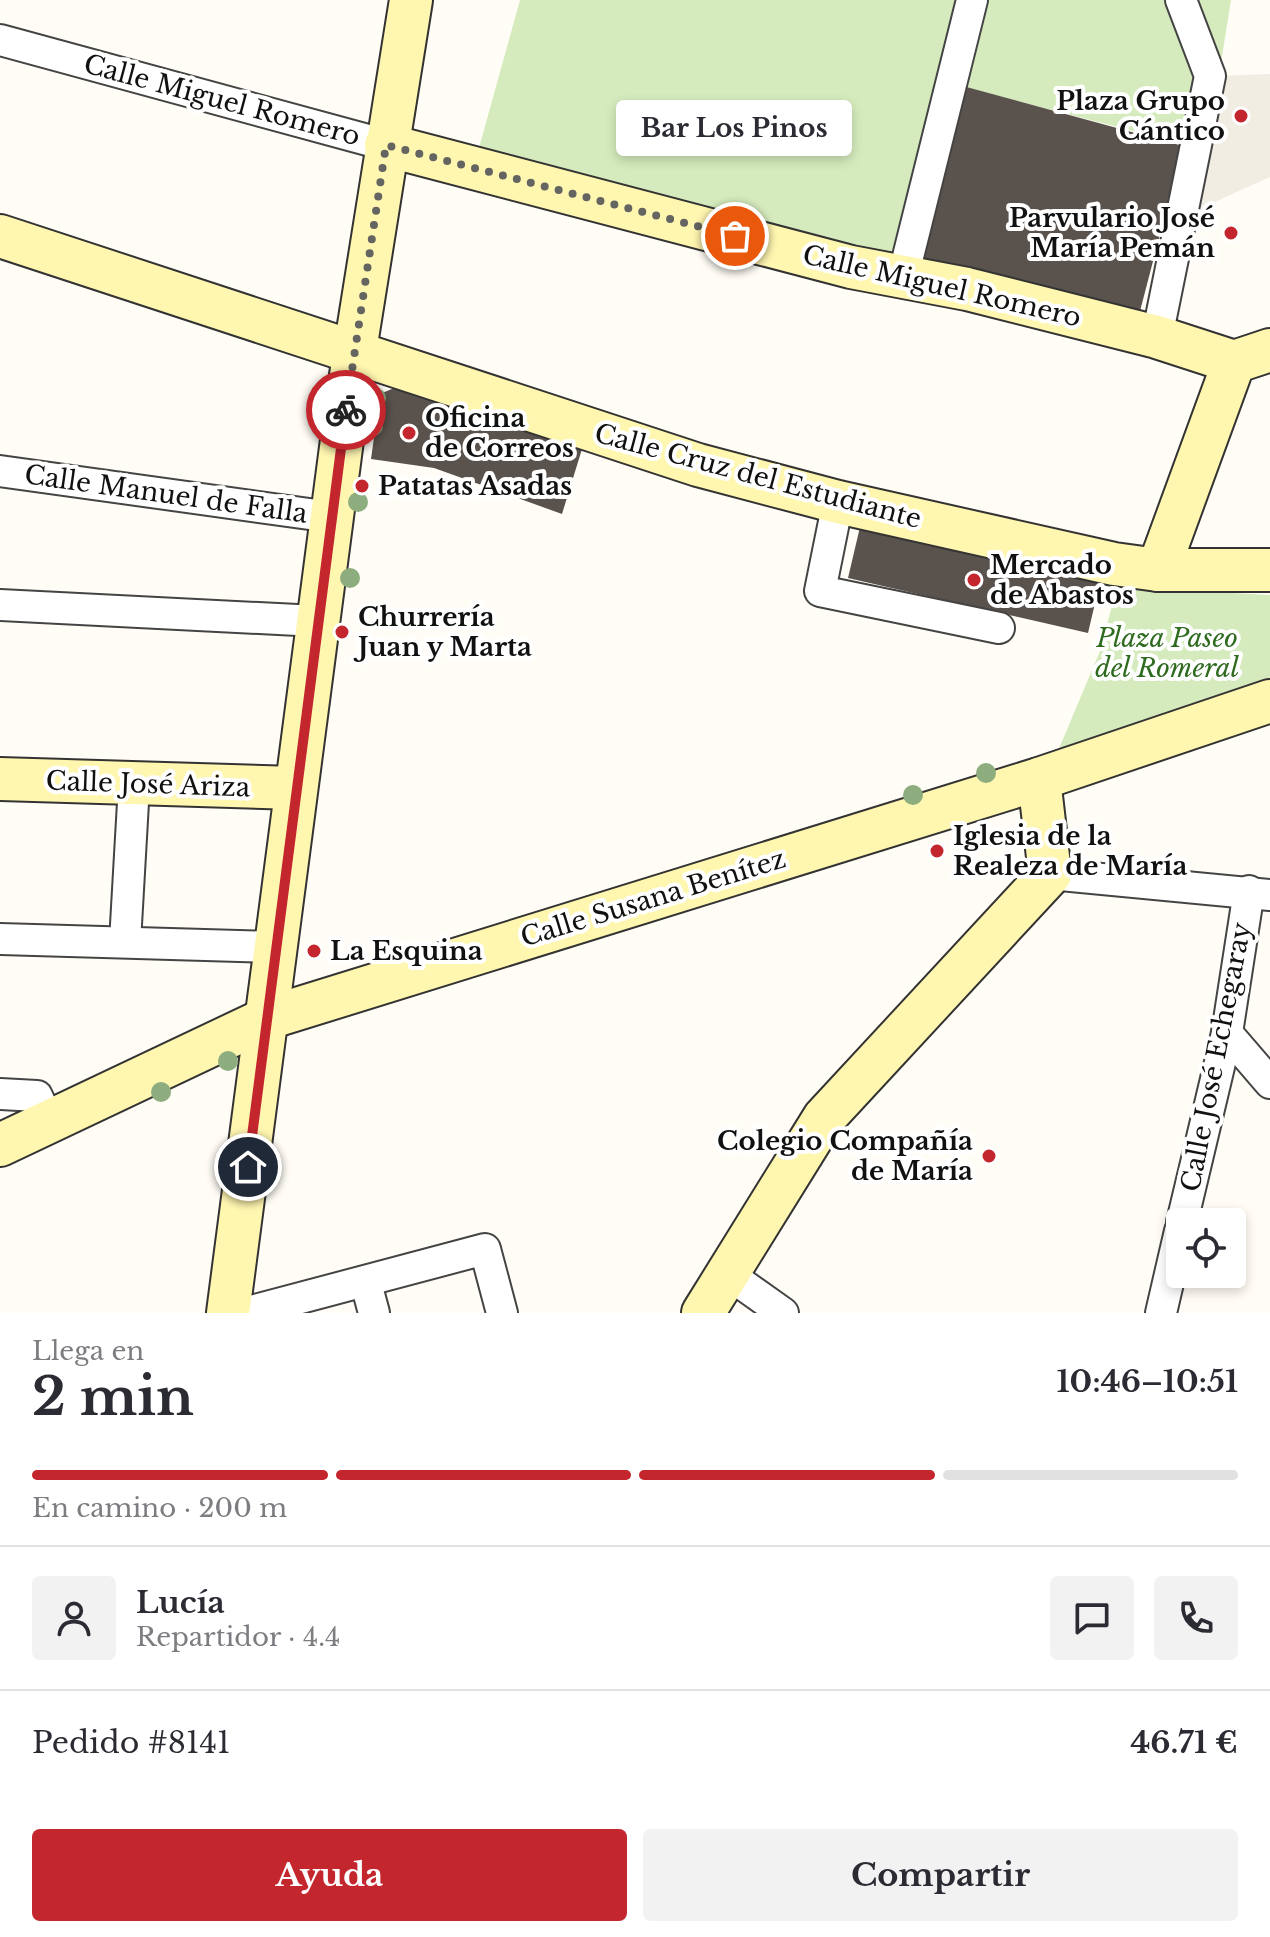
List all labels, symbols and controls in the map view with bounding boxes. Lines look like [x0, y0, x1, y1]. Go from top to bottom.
street label: Calle Miguel Romero [80, 48, 364, 152]
place label: Plaza Grupo Cántico [1056, 85, 1225, 147]
callout: Bar Los Pinos [617, 100, 853, 156]
marker: Plaza Grupo Cántico [1232, 107, 1250, 125]
text: Bar Los Pinos [640, 112, 828, 144]
pin [701, 202, 769, 270]
place label: Parvulario José María Pemán [1009, 202, 1215, 264]
icon: bag [713, 214, 757, 258]
marker: Parvulario José María Pemán [1222, 224, 1240, 242]
street label: Calle Miguel Romero [800, 238, 1084, 334]
courier [306, 370, 386, 450]
icon: bike [324, 388, 368, 432]
place label: Oficina de Correos [425, 402, 574, 464]
street label: Calle Cruz del Estudiante [591, 417, 925, 535]
marker: Oficina de Correos [400, 424, 418, 442]
street label: Calle Manuel de Falla [22, 458, 310, 530]
place label: Patatas Asadas [378, 470, 572, 502]
marker: Patatas Asadas [353, 477, 371, 495]
place label: Mercado de Abastos [990, 549, 1134, 611]
marker: Mercado de Abastos [965, 571, 983, 589]
place label: Churrería Juan y Marta [353, 601, 532, 663]
park label: Plaza Paseo del Romeral [1095, 622, 1240, 684]
marker: Churrería Juan y Marta [333, 623, 351, 641]
street label: Calle José Ariza [45, 764, 251, 804]
place label: Iglesia de la Realeza de María [953, 820, 1187, 882]
street label: Calle Susana Benítez [517, 842, 789, 954]
marker: Iglesia de la Realeza de María [928, 842, 946, 860]
street label: Calle José Echegaray [1174, 919, 1258, 1194]
place label: La Esquina [330, 935, 483, 967]
marker: La Esquina [305, 942, 323, 960]
place label: Colegio Compañía de María [717, 1125, 973, 1187]
pin [214, 1133, 282, 1201]
icon: home [226, 1145, 270, 1189]
marker: Colegio Compañía de María [980, 1147, 998, 1165]
map controls [1166, 1208, 1246, 1288]
button: locate [1166, 1208, 1246, 1288]
text: Llega en [32, 1335, 144, 1367]
text: 10:46–10:51 [1057, 1363, 1238, 1400]
text: 2 min [32, 1365, 194, 1429]
text: En camino · 200 m [32, 1492, 287, 1524]
button: person [32, 1576, 116, 1660]
button: chat [1050, 1576, 1134, 1660]
button: phone [1154, 1576, 1238, 1660]
text: Lucía [136, 1584, 225, 1621]
text: Repartidor · 4.4 [136, 1621, 340, 1653]
text: Pedido #8141 [32, 1724, 230, 1761]
text: 46.71 € [1130, 1724, 1238, 1761]
button: Ayuda [32, 1829, 627, 1921]
button: Compartir [643, 1829, 1238, 1921]

